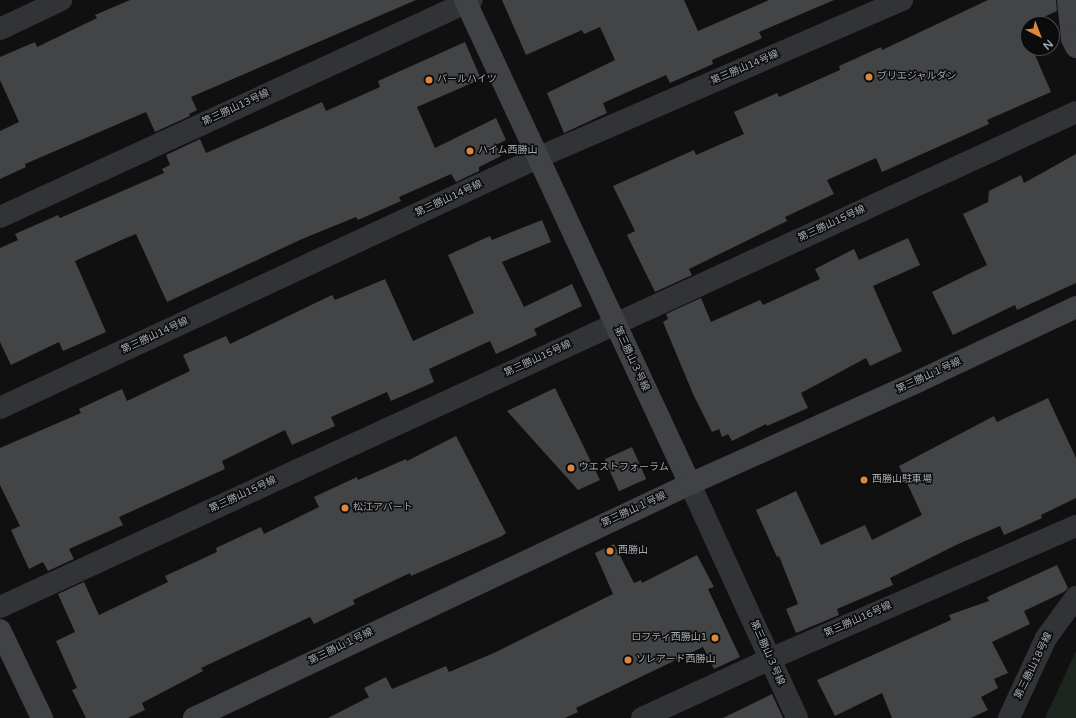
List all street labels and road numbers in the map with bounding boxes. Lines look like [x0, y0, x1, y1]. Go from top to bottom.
street label: 第三勝山14号線 [709, 48, 781, 88]
street label: 第三勝山13号線 [201, 87, 271, 129]
street label: 第三勝山14号線 [414, 178, 484, 220]
street label: 第三勝山15号線 [797, 203, 867, 245]
street label: 第三勝山14号線 [120, 315, 190, 357]
street label: 第三勝山３号線 [611, 325, 651, 393]
street label: 第三勝山15号線 [503, 338, 573, 380]
street label: 第三勝山１号線 [895, 356, 963, 396]
street label: 第三勝山15号線 [208, 474, 278, 516]
street label: 第三勝山１号線 [600, 490, 668, 530]
street label: 第三勝山16号線 [822, 600, 894, 640]
street label: 第三勝山３号線 [747, 619, 787, 687]
street label: 第三勝山１号線 [307, 626, 375, 668]
street label: 第三勝山18号線 [1013, 631, 1055, 701]

